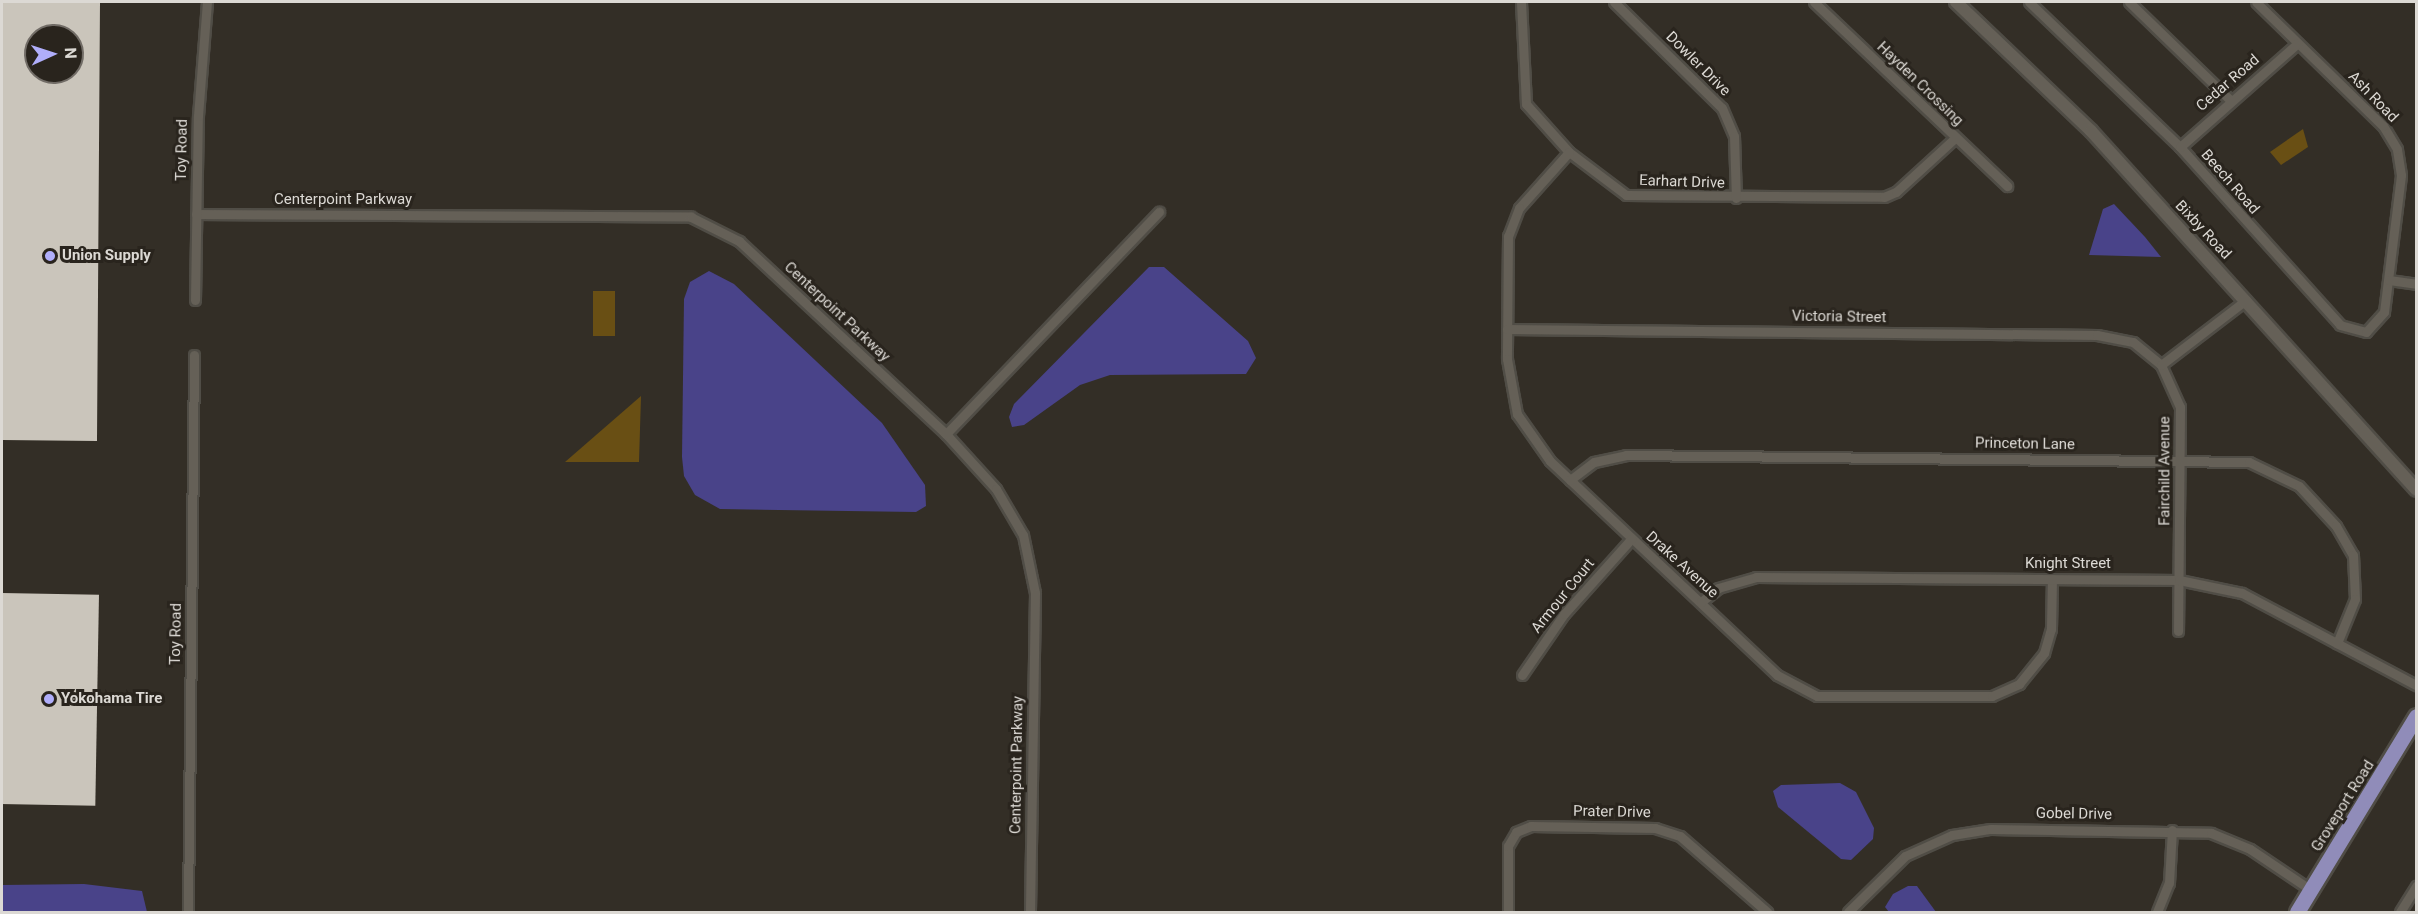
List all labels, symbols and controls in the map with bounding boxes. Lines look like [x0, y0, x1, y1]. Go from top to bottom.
north arrow [24, 24, 84, 84]
street label: Dowler Drive [1662, 28, 1734, 100]
street label: Hayden Crossing [1873, 38, 1967, 130]
text: N [61, 47, 80, 59]
street label: Cedar Road [2193, 51, 2263, 115]
street label: Ash Road [2344, 68, 2402, 126]
street label: Toy Road [172, 119, 192, 181]
street label: Beech Road [2197, 146, 2263, 218]
street label: Earhart Drive [1639, 172, 1725, 192]
street label: Centerpoint Parkway [274, 191, 412, 209]
street label: Bixby Road [2171, 197, 2235, 263]
place label: Union Supply [62, 247, 151, 265]
marker: Union Supply [43, 249, 57, 263]
street label: Centerpoint Parkway [780, 258, 894, 366]
street label: Victoria Street [1792, 307, 1886, 327]
street label: Fairchild Avenue [2156, 416, 2174, 526]
street label: Princeton Lane [1975, 434, 2075, 454]
street label: Drake Avenue [1642, 528, 1722, 602]
street label: Armour Court [1527, 555, 1599, 637]
street label: Knight Street [2025, 555, 2111, 573]
street label: Toy Road [166, 603, 186, 665]
place label: Yokohama Tire [61, 690, 163, 708]
marker: Yokohama Tire [42, 692, 56, 706]
street label: Centerpoint Parkway [1007, 696, 1027, 834]
street label: Groveport Road [2308, 757, 2378, 855]
street label: Prater Drive [1573, 802, 1651, 822]
street label: Gobel Drive [2036, 804, 2112, 824]

